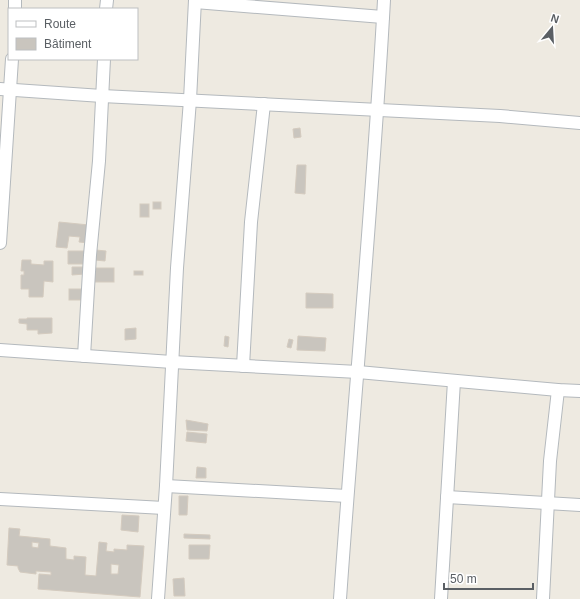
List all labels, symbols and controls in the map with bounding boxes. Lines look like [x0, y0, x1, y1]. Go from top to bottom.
legend [8, 8, 138, 60]
north arrow [532, 8, 572, 48]
text: N [549, 12, 561, 25]
text: Route [44, 17, 76, 31]
text: Bâtiment [44, 37, 92, 51]
scale bar [444, 565, 533, 591]
text: 50 m [450, 572, 477, 586]

